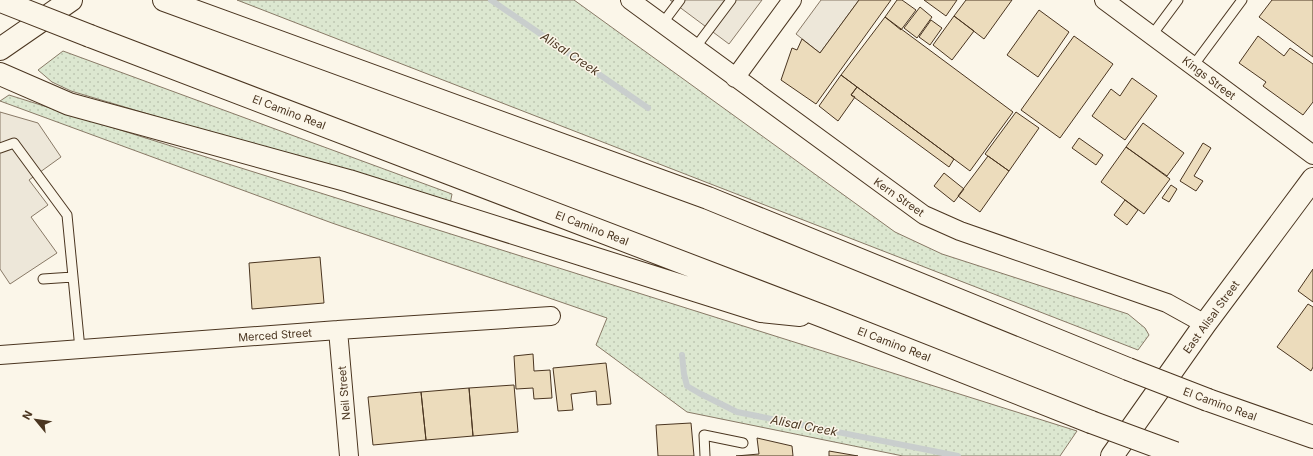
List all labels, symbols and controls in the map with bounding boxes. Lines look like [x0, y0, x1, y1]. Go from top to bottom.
water label: Alisal Creek [537, 28, 603, 79]
street label: Kings Street [1179, 53, 1239, 103]
street label: El Camino Real [250, 92, 328, 132]
street label: Kern Street [871, 175, 927, 220]
street label: El Camino Real [553, 208, 631, 248]
street label: East Alisal Street [1180, 277, 1242, 356]
street label: El Camino Real [855, 324, 933, 364]
street label: Merced Street [238, 325, 313, 345]
street label: Neil Street [335, 365, 353, 421]
street label: El Camino Real [1181, 384, 1259, 424]
north arrow [16, 400, 56, 440]
text: N [19, 408, 35, 422]
water label: Alisal Creek [769, 412, 839, 439]

